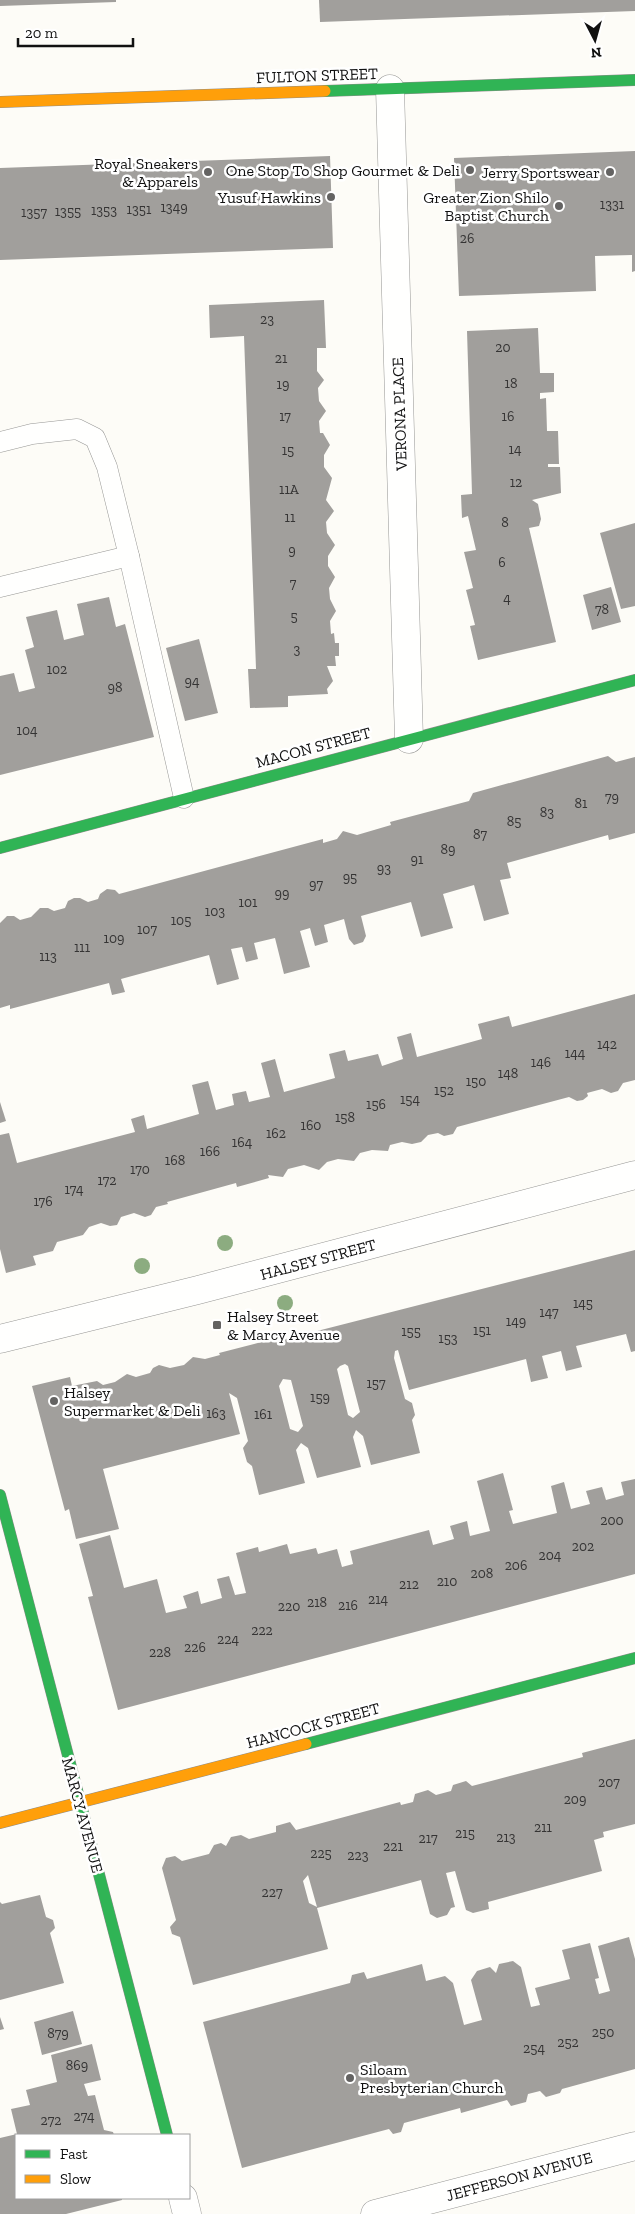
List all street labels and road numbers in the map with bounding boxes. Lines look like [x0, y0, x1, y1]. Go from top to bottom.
street label: FULTON STREET [256, 64, 378, 87]
street label: VERONA PLACE [388, 357, 411, 472]
street label: MACON STREET [253, 723, 373, 772]
street label: HALSEY STREET [258, 1235, 378, 1284]
street label: HANCOCK STREET [244, 1699, 382, 1752]
street label: MARCY AVENUE [58, 1755, 107, 1875]
street label: JEFFERSON AVENUE [444, 2148, 594, 2205]

